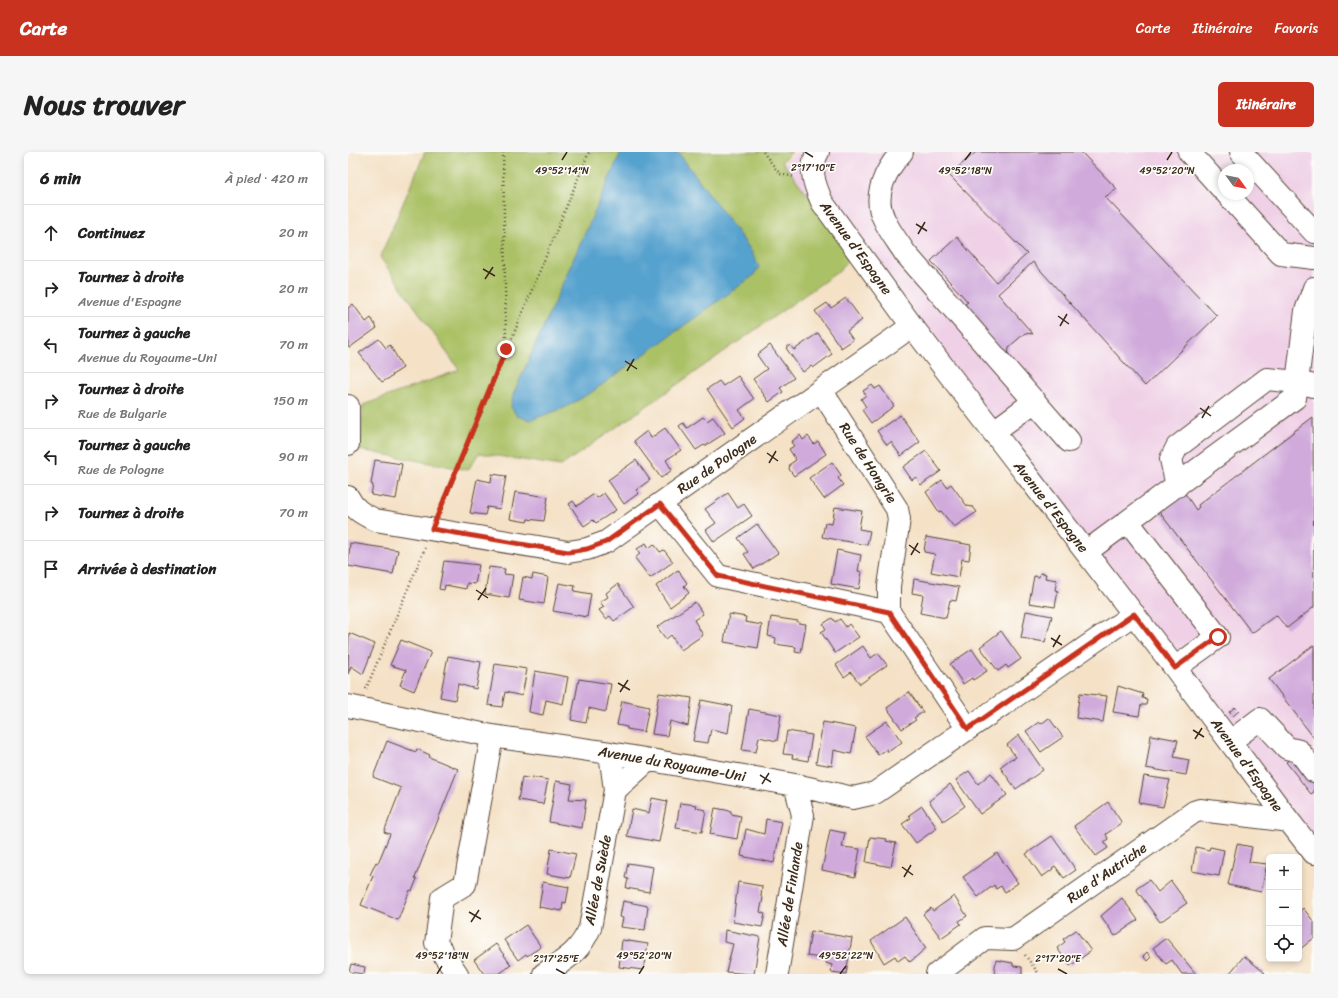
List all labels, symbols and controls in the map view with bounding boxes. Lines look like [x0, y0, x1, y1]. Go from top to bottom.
text: Carte [20, 12, 67, 45]
text: Carte [1136, 16, 1171, 41]
text: Itinéraire [1193, 16, 1252, 41]
text: Favoris [1274, 16, 1318, 41]
text: Nous trouver [24, 80, 184, 129]
button: Itinéraire [1218, 82, 1314, 127]
text: 2°17'10"E [791, 159, 836, 177]
text: 49°52'14"N [535, 162, 589, 180]
text: 49°52'18"N [938, 162, 992, 180]
text: 49°52'20"N [1139, 162, 1195, 180]
text: 6 min [40, 163, 81, 193]
north arrow [1218, 164, 1254, 200]
text: À pied · 420 m [225, 167, 308, 190]
street label: Avenue d'Espagne [813, 195, 899, 300]
text: Continuez [78, 220, 145, 246]
text: 20 m [279, 221, 308, 244]
icon: ahead [40, 222, 62, 244]
text: Tournez à droite [78, 264, 184, 290]
text: 20 m [279, 277, 308, 300]
icon: right [40, 278, 62, 300]
text: Avenue d'Espagne [78, 290, 181, 313]
text: Tournez à gauche [78, 320, 190, 346]
text: 70 m [279, 333, 308, 356]
icon: left [40, 334, 62, 356]
route end [497, 340, 515, 358]
text: Avenue du Royaume-Uni [78, 346, 217, 369]
text: Tournez à droite [78, 376, 184, 402]
text: 150 m [273, 389, 308, 412]
icon: right [40, 390, 62, 412]
text: Rue de Bulgarie [78, 402, 167, 425]
street label: Rue de Hongrie [832, 417, 904, 509]
street label: Rue de Pologne [672, 427, 762, 501]
text: Tournez à gauche [78, 432, 190, 458]
text: 90 m [278, 445, 308, 468]
icon: left [40, 446, 62, 468]
street label: Avenue d'Espagne [1006, 455, 1095, 559]
text: Rue de Pologne [78, 458, 164, 481]
text: Tournez à droite [78, 500, 184, 526]
text: 70 m [279, 501, 308, 524]
icon: right [40, 502, 62, 524]
text: Arrivée à destination [78, 556, 216, 582]
icon: arrive [40, 558, 62, 580]
route start [1209, 628, 1227, 646]
street label: Avenue d'Espagne [1204, 712, 1290, 817]
street label: Avenue du Royaume-Uni [595, 739, 749, 789]
street label: Allée de Suède [577, 833, 619, 928]
street label: Rue d'Autriche [1062, 836, 1152, 910]
street label: Allée de Finlande [769, 840, 811, 949]
map controls [1266, 854, 1302, 962]
button: + [1266, 854, 1302, 890]
button: − [1266, 890, 1302, 926]
button: locate [1266, 926, 1302, 962]
text: 49°52'18"N [415, 947, 469, 965]
text: 49°52'20"N [616, 947, 672, 965]
text: 49°52'22"N [819, 947, 874, 965]
text: 2°17'25"E [533, 950, 580, 968]
text: 2°17'20"E [1035, 950, 1082, 968]

